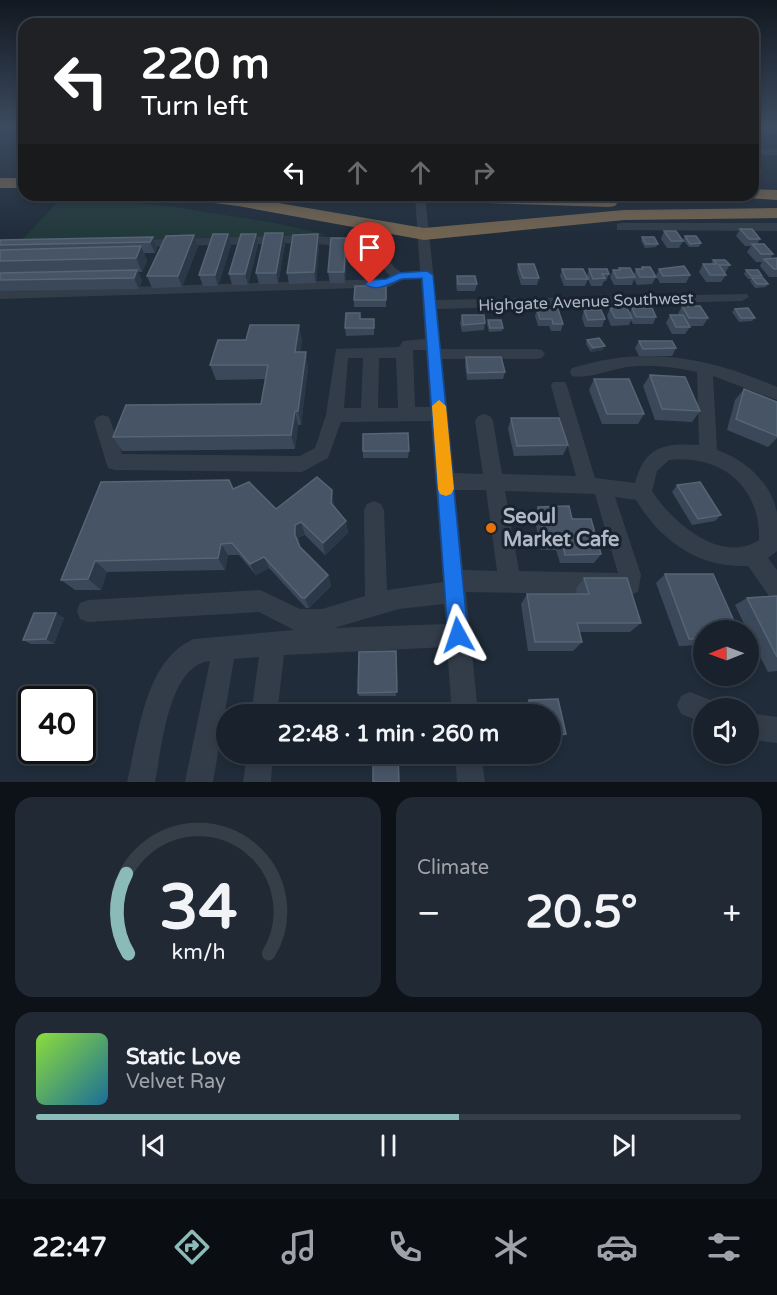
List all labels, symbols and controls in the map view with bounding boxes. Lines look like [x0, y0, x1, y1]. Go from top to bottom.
text: 220 m [141, 39, 270, 90]
icon: left [42, 42, 120, 120]
text: Turn left [141, 90, 248, 123]
icon: left [278, 156, 311, 189]
icon: ahead [341, 156, 374, 189]
icon: ahead [404, 156, 437, 189]
icon: right [467, 156, 500, 189]
pin [344, 222, 395, 284]
icon: arrive [353, 231, 386, 264]
street label: Highgate Avenue Southwest [478, 288, 694, 316]
place label: Seoul Market Cafe [503, 505, 619, 552]
marker: Seoul Market Cafe [484, 521, 498, 535]
position arrow [426, 603, 490, 667]
north arrow [693, 620, 759, 686]
map controls [693, 620, 759, 764]
speed limit sign: 40 [18, 686, 96, 764]
button: sound [693, 698, 759, 764]
text: 22:48 · 1 min · 260 m [278, 721, 499, 747]
text: Climate [417, 856, 489, 880]
text: 34 [159, 871, 237, 946]
text: 20.5° [525, 886, 638, 940]
text: − [417, 894, 441, 933]
text: + [722, 894, 741, 933]
text: km/h [171, 939, 225, 965]
text: Static Love [126, 1044, 241, 1070]
text: Velvet Ray [126, 1070, 226, 1094]
icon: previous [137, 1129, 170, 1162]
icon: pause [372, 1129, 405, 1162]
icon: next [607, 1129, 640, 1162]
icon: directions [171, 1226, 213, 1268]
icon: music [278, 1226, 320, 1268]
icon: phone [384, 1226, 426, 1268]
icon: climate [490, 1226, 532, 1268]
icon: car [596, 1226, 638, 1268]
icon: filters [703, 1226, 745, 1268]
text: 22:47 [32, 1231, 107, 1264]

